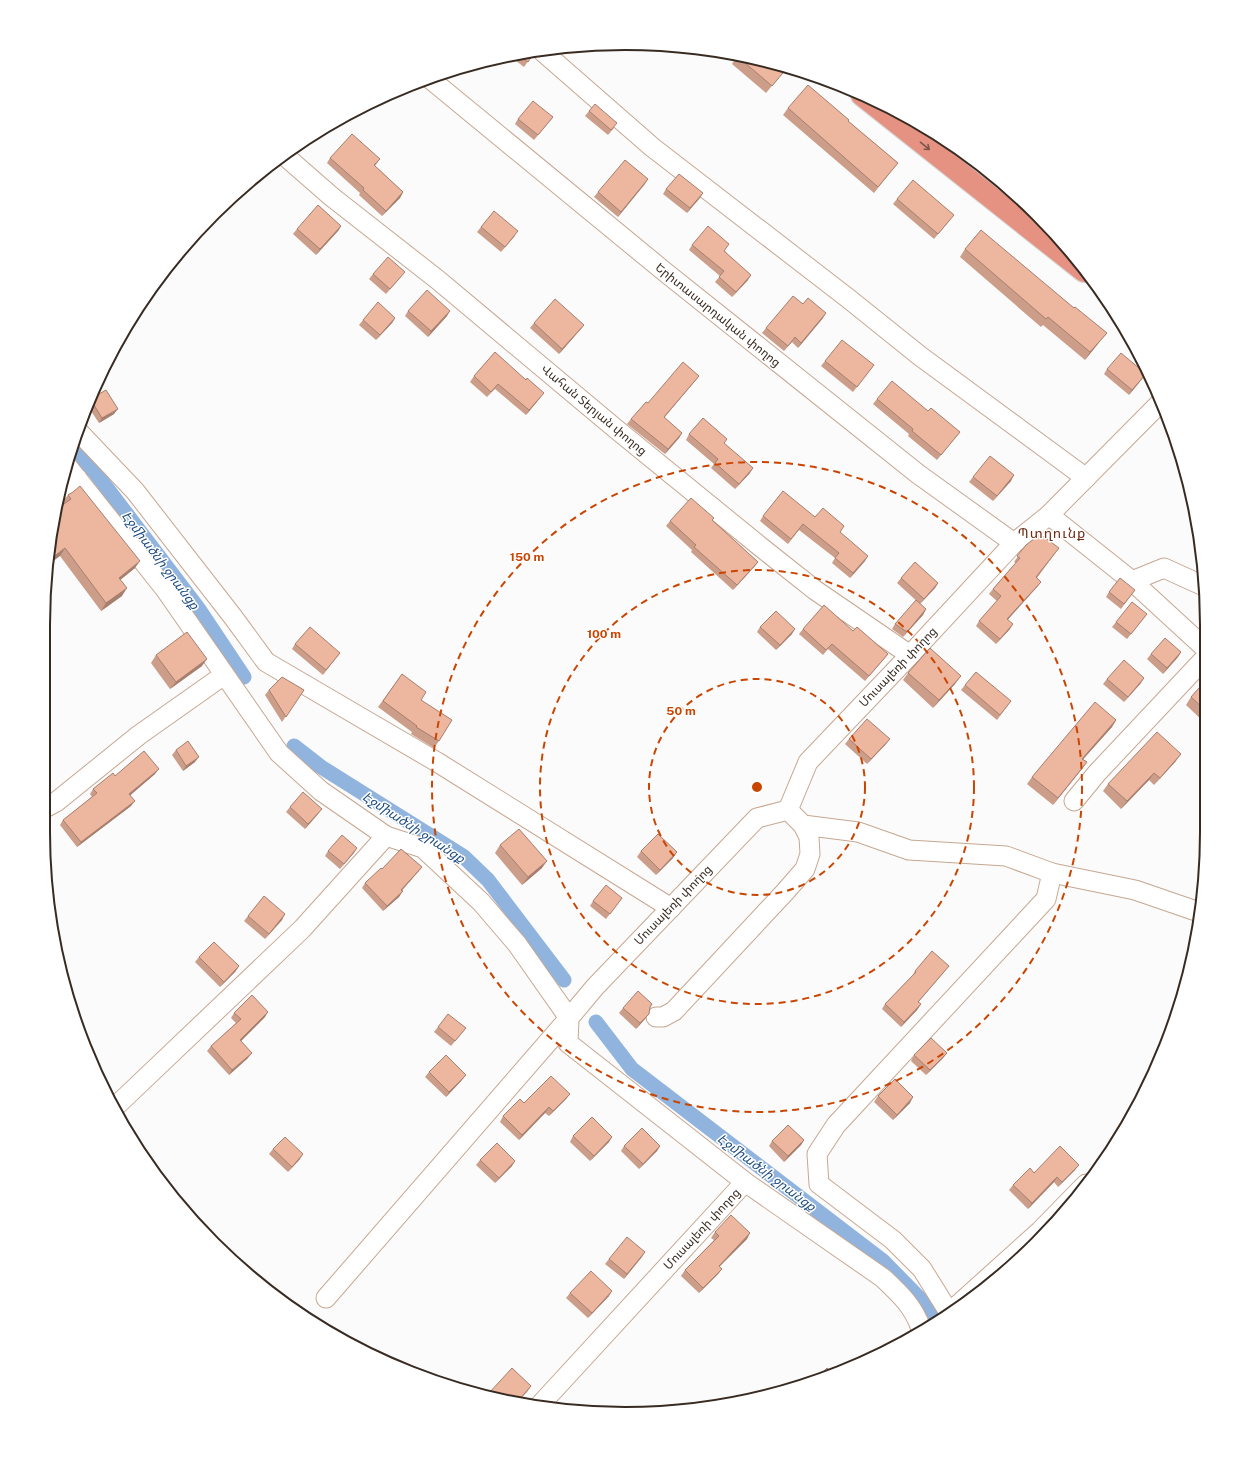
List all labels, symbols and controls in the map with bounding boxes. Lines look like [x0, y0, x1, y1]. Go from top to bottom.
one-way arrow [920, 142, 931, 150]
street label: Երիտասարդական փողոց [653, 260, 783, 370]
street label: Վահան Տերյան փողոց [538, 362, 650, 458]
water label: Էջմիածնի ջրանցք [118, 508, 203, 614]
district label: Պտղունք [1018, 525, 1086, 541]
text: 150 m [510, 550, 544, 564]
street label: Մուսալեռի փողոց [856, 624, 940, 710]
text: 100 m [587, 627, 621, 641]
text: 50 m [666, 704, 696, 718]
centre of rings [750, 780, 764, 794]
water label: Էջմիածնի ջրանցք [359, 789, 469, 868]
street label: Մուսալեռի փողոց [631, 862, 715, 948]
water label: Էջմիածնի ջրանցք [714, 1131, 820, 1216]
street label: Մուսալեռի փողոց [661, 1186, 743, 1272]

